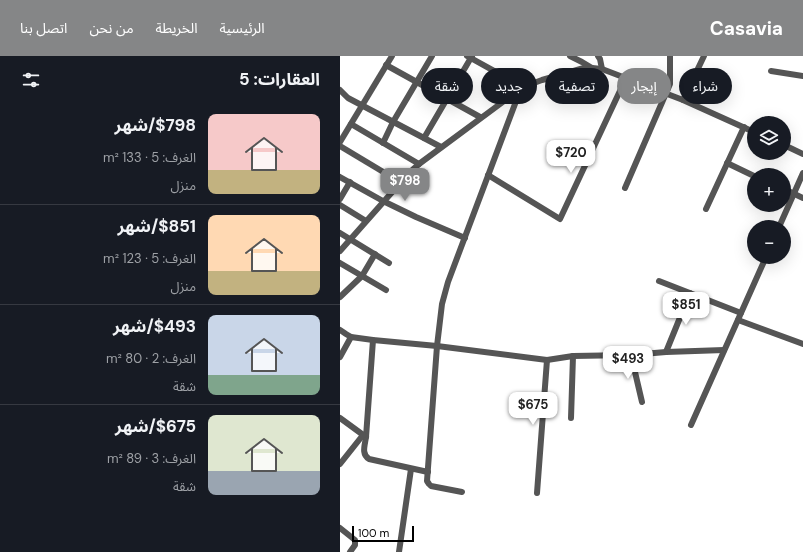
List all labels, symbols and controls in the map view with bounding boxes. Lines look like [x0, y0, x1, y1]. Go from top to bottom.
text: Casavia [710, 16, 783, 41]
text: اتصل بنا [20, 19, 67, 37]
text: من نحن [89, 19, 134, 37]
text: الخريطة [156, 19, 198, 37]
text: الرئيسية [220, 19, 265, 37]
text: العقارات: 5 [239, 68, 320, 90]
chip: شقة [421, 68, 473, 104]
chip: جديد [481, 68, 537, 104]
chip: تصفية [545, 68, 609, 104]
chip: إيجار [617, 68, 671, 104]
chip: شراء [679, 68, 732, 104]
icon: filters [20, 69, 42, 91]
text: $798/شهر [115, 114, 196, 136]
map controls [747, 116, 791, 264]
button: layers [747, 116, 791, 160]
icon: home [240, 130, 288, 178]
pin: $720 [547, 140, 595, 174]
text: $720 [555, 144, 587, 161]
text: الغرف: 5 · 133 m² [103, 149, 196, 166]
pin: $798 [381, 168, 429, 202]
button: + [747, 168, 791, 212]
text: $798 [389, 172, 421, 189]
text: منزل [171, 177, 196, 194]
text: $851/شهر [117, 215, 196, 237]
button: − [747, 220, 791, 264]
icon: home [240, 231, 288, 279]
text: الغرف: 5 · 123 m² [103, 250, 196, 267]
text: منزل [171, 278, 196, 295]
pin: $851 [662, 292, 710, 326]
text: $851 [672, 296, 700, 313]
text: $493/شهر [113, 315, 196, 337]
icon: home [240, 331, 288, 379]
pin: $493 [604, 346, 652, 380]
text: الغرف: 2 · 80 m² [106, 350, 196, 367]
text: $493 [612, 350, 644, 367]
text: شقة [173, 378, 196, 395]
pin: $675 [509, 392, 557, 426]
text: $675 [518, 396, 548, 413]
text: $675/شهر [115, 415, 196, 437]
icon: home [240, 431, 288, 479]
text: الغرف: 3 · 89 m² [107, 450, 196, 467]
text: شقة [173, 478, 196, 495]
scale bar [352, 524, 414, 543]
text: 100 m [358, 526, 389, 540]

